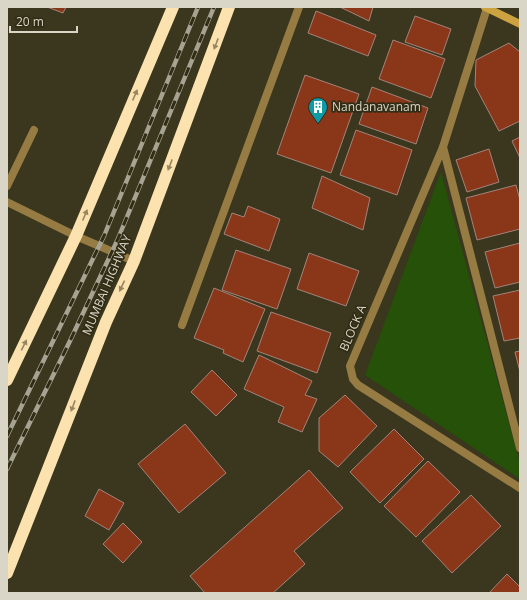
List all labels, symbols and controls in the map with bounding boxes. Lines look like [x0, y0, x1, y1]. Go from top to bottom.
scale bar [10, 8, 77, 34]
text: 20 m [16, 13, 44, 30]
one-way arrow [212, 38, 218, 50]
one-way arrow [133, 89, 139, 101]
building icon: Nandanavanam [307, 96, 329, 124]
place label: Nandanavanam [332, 98, 421, 115]
one-way arrow [167, 160, 173, 172]
one-way arrow [82, 209, 88, 220]
street label: MUMBAI HIGHWAY [78, 232, 135, 338]
one-way arrow [119, 281, 125, 292]
street label: BLOCK A [335, 302, 370, 354]
one-way arrow [21, 340, 27, 351]
one-way arrow [69, 401, 75, 413]

